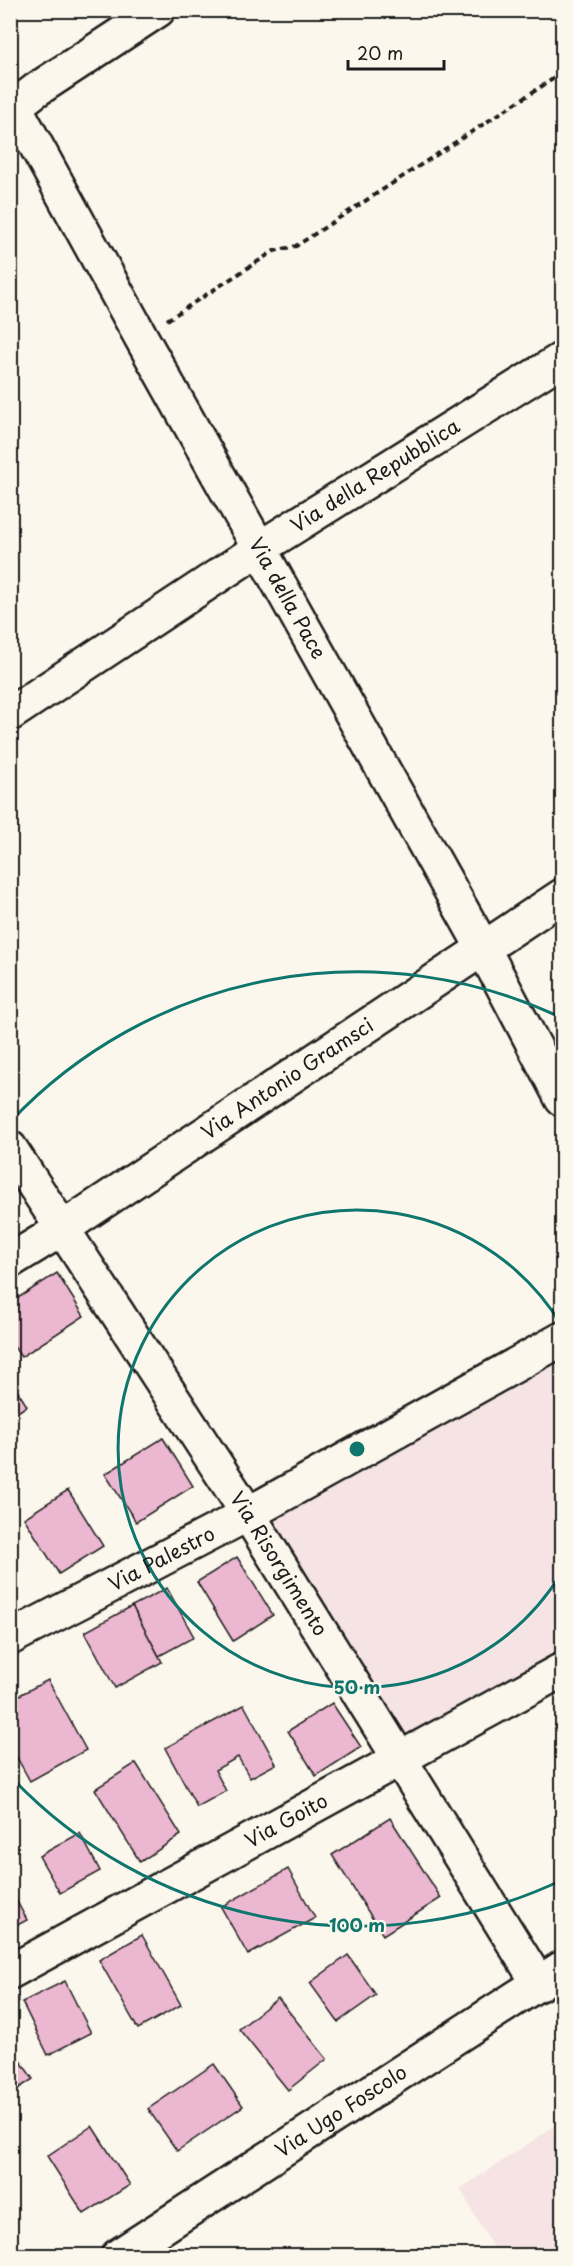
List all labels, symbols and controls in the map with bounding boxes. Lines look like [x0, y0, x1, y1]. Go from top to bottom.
scale bar [348, 33, 444, 71]
text: 20 m [357, 39, 403, 66]
street label: Via della Repubblica [284, 410, 465, 539]
street label: Via della Pace [242, 531, 334, 664]
street label: Via Antonio Gramsci [195, 1010, 379, 1146]
centre of rings [347, 1439, 367, 1459]
street label: Via Risorgimento [223, 1485, 336, 1641]
street label: Via Palestro [103, 1518, 220, 1598]
text: 50 m [334, 1673, 380, 1700]
street label: Via Goito [239, 1785, 333, 1855]
text: 100 m [329, 1911, 385, 1938]
street label: Via Ugo Foscolo [269, 2057, 412, 2164]

